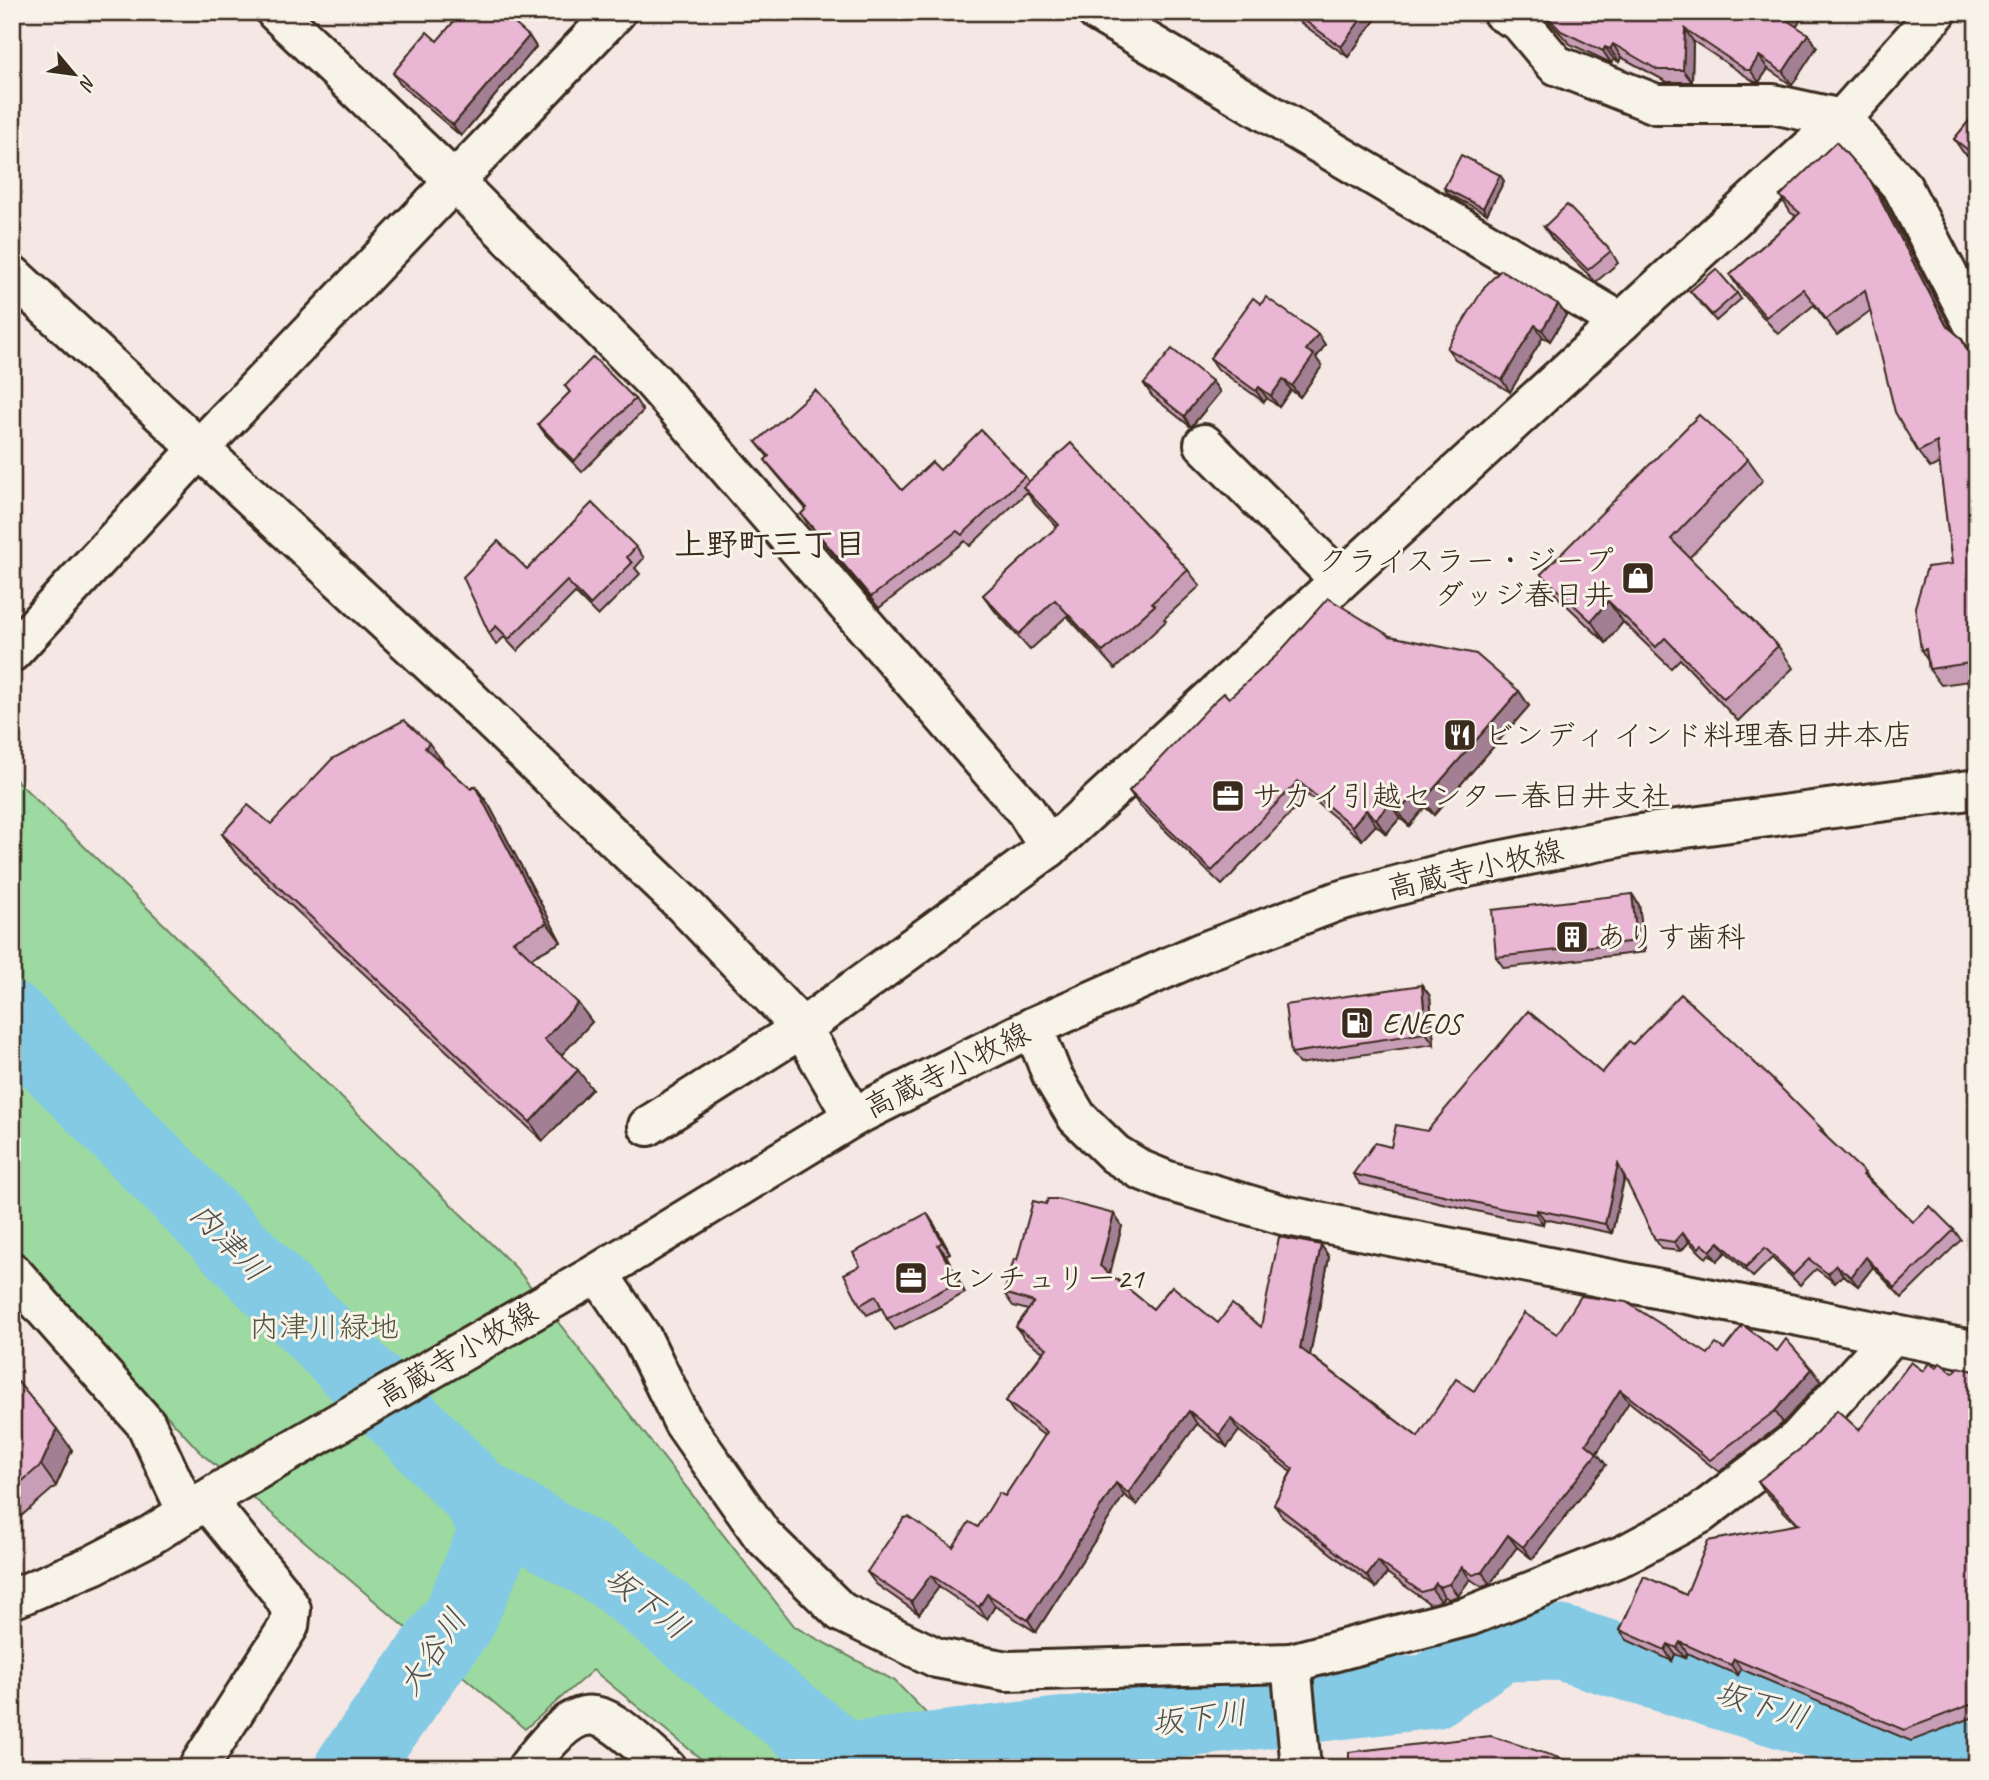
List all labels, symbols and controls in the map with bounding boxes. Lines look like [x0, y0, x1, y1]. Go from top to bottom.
north arrow [38, 38, 108, 108]
text: N [73, 71, 101, 96]
district label: 上野町三丁目 [674, 524, 866, 565]
place label: クライスラー・ジープ ダッジ春日井 [1318, 542, 1614, 614]
shop icon: クライスラー・ジープ ダッジ春日井 [1619, 559, 1657, 597]
restaurant icon: ビンディ インド料理春日井本店 [1441, 716, 1479, 754]
place label: ビンディ インド料理春日井本店 [1484, 716, 1913, 754]
office icon: サカイ引越センター春日井支社 [1209, 777, 1247, 815]
place label: サカイ引越センター春日井支社 [1252, 777, 1671, 815]
street label: 高蔵寺小牧線 [1383, 830, 1567, 908]
building icon: ありす歯科 [1553, 918, 1591, 956]
place label: ありす歯科 [1596, 918, 1746, 956]
fuel station icon: ENEOS [1338, 1004, 1376, 1042]
place label: ENEOS [1382, 1004, 1464, 1042]
street label: 高蔵寺小牧線 [858, 1013, 1036, 1127]
water label: 内津川 [181, 1193, 277, 1291]
office icon: センチュリー21 [892, 1259, 930, 1297]
place label: センチュリー21 [936, 1259, 1145, 1297]
street label: 高蔵寺小牧線 [370, 1293, 544, 1415]
park label: 内津川緑地 [249, 1308, 399, 1346]
water label: 坂下川 [597, 1557, 697, 1649]
water label: 大谷川 [388, 1601, 476, 1703]
water label: 坂下川 [1710, 1671, 1814, 1739]
water label: 坂下川 [1149, 1692, 1249, 1744]

